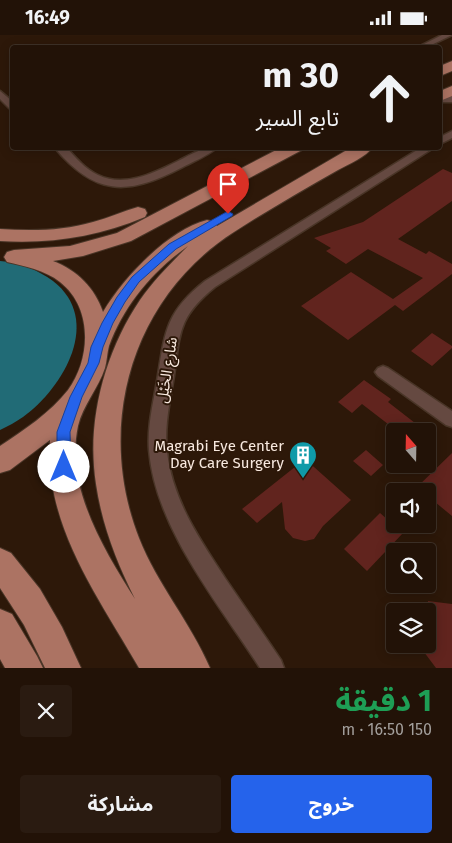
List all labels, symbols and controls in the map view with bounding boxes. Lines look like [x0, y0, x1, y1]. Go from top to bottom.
text: 16:49 [25, 6, 70, 29]
text: 30 m [262, 54, 339, 96]
icon: ahead [357, 65, 422, 130]
text: تابع السير [256, 105, 339, 132]
pin [207, 163, 249, 214]
icon: arrive [214, 170, 242, 198]
street label: شارع الخَيْل [153, 335, 184, 405]
north arrow [386, 423, 436, 473]
map controls [386, 423, 436, 653]
place label: Magrabi Eye Center Day Care Surgery [155, 437, 285, 472]
position arrow [37, 440, 89, 492]
building icon: Magrabi Eye Center Day Care Surgery [288, 440, 318, 479]
button: sound [386, 483, 436, 533]
button: search [386, 543, 436, 593]
button: layers [386, 603, 436, 653]
text: 1 دقيقة [335, 683, 432, 719]
button: close [20, 685, 72, 737]
text: 150 m · 16:50 [342, 720, 432, 739]
button: مشاركة [20, 775, 221, 833]
button: خروج [231, 775, 432, 833]

